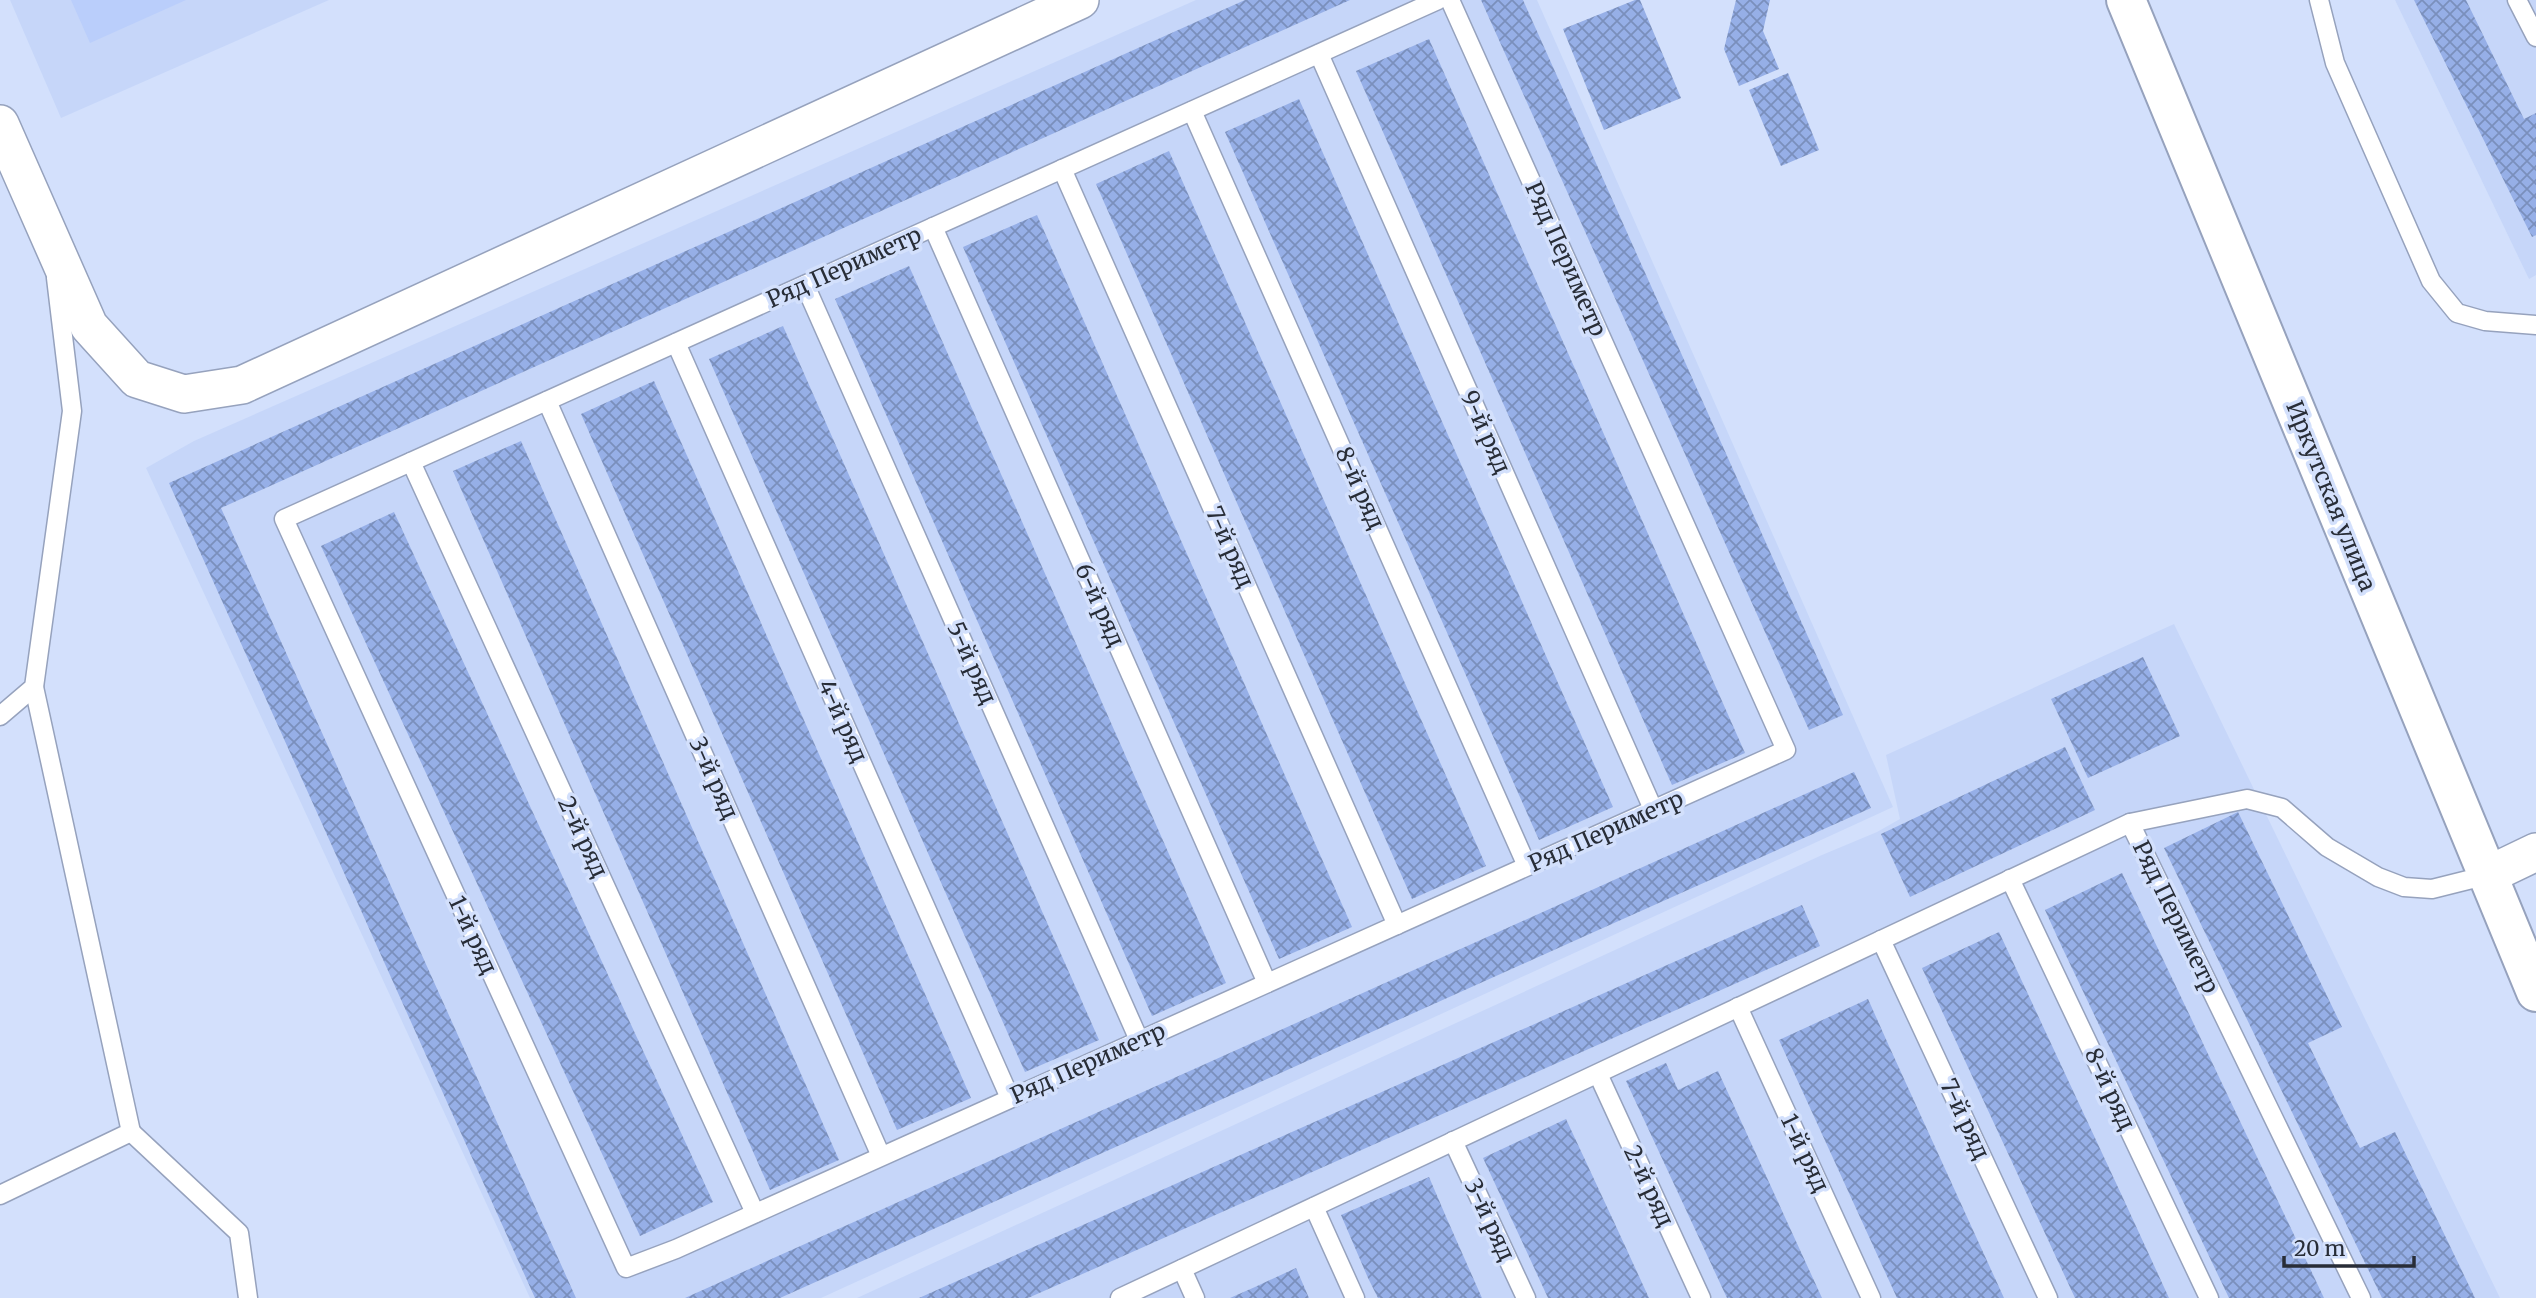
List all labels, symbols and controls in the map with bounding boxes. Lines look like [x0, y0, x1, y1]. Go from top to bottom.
street label: Ряд Периметр [1519, 177, 1614, 341]
street label: Ряд Периметр [762, 219, 926, 314]
street label: 9-й ряд [1455, 386, 1518, 478]
street label: Иркутская улица [2280, 396, 2383, 595]
street label: 8-й ряд [1329, 442, 1392, 534]
street label: 7-й ряд [1200, 502, 1261, 592]
street label: 6-й ряд [1069, 559, 1132, 651]
street label: 5-й ряд [941, 617, 1004, 709]
street label: 4-й ряд [812, 675, 875, 767]
street label: 3-й ряд [683, 732, 745, 824]
street label: Ряд Периметр [1524, 783, 1688, 878]
street label: 2-й ряд [552, 791, 615, 882]
street label: Ряд Периметр [2127, 836, 2226, 998]
street label: 1-й ряд [443, 891, 504, 979]
street label: Ряд Периметр [1006, 1015, 1170, 1110]
street label: 8-й ряд [2079, 1043, 2142, 1135]
street label: 7-й ряд [1934, 1074, 1997, 1164]
street label: 1-й ряд [1775, 1109, 1836, 1197]
street label: 2-й ряд [1618, 1140, 1681, 1231]
street label: 3-й ряд [1459, 1174, 1522, 1265]
scale bar [2284, 1224, 2414, 1268]
text: 20 m [2294, 1235, 2346, 1262]

